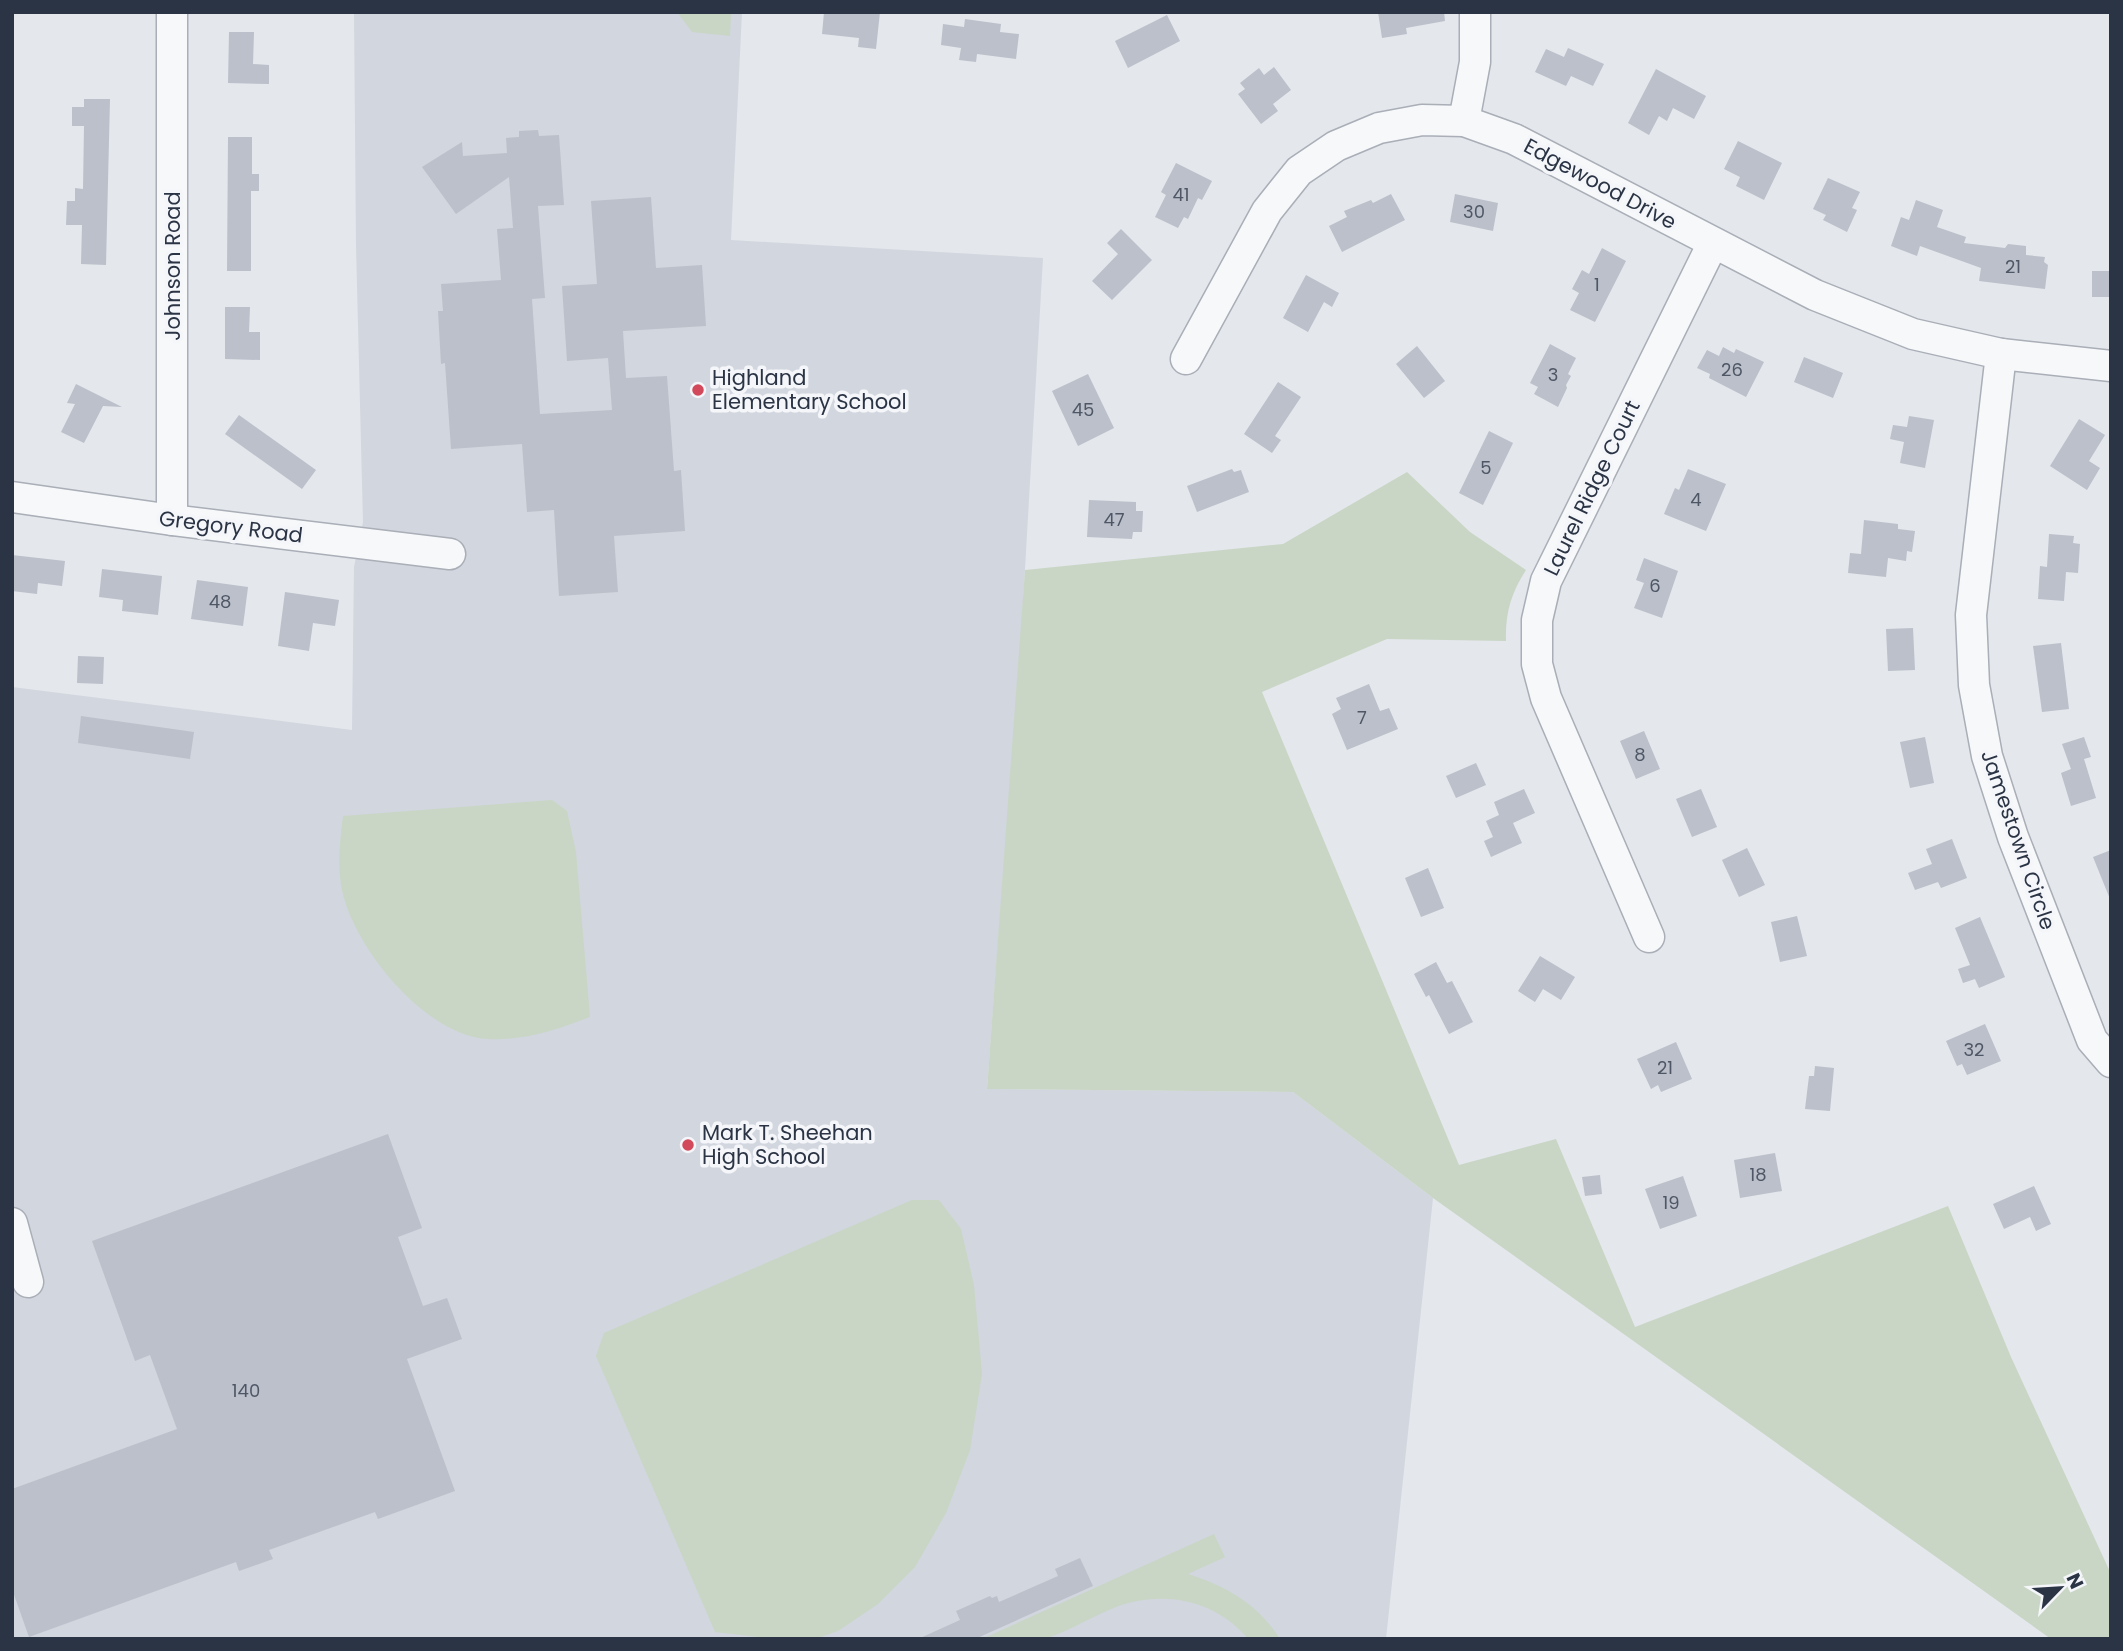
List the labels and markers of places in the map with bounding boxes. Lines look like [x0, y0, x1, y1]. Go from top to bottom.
place label: Highland Elementary School [712, 363, 907, 416]
marker: Highland Elementary School [690, 382, 706, 398]
place label: Mark T. Sheehan High School [702, 1118, 873, 1171]
marker: Mark T. Sheehan High School [680, 1137, 696, 1153]

